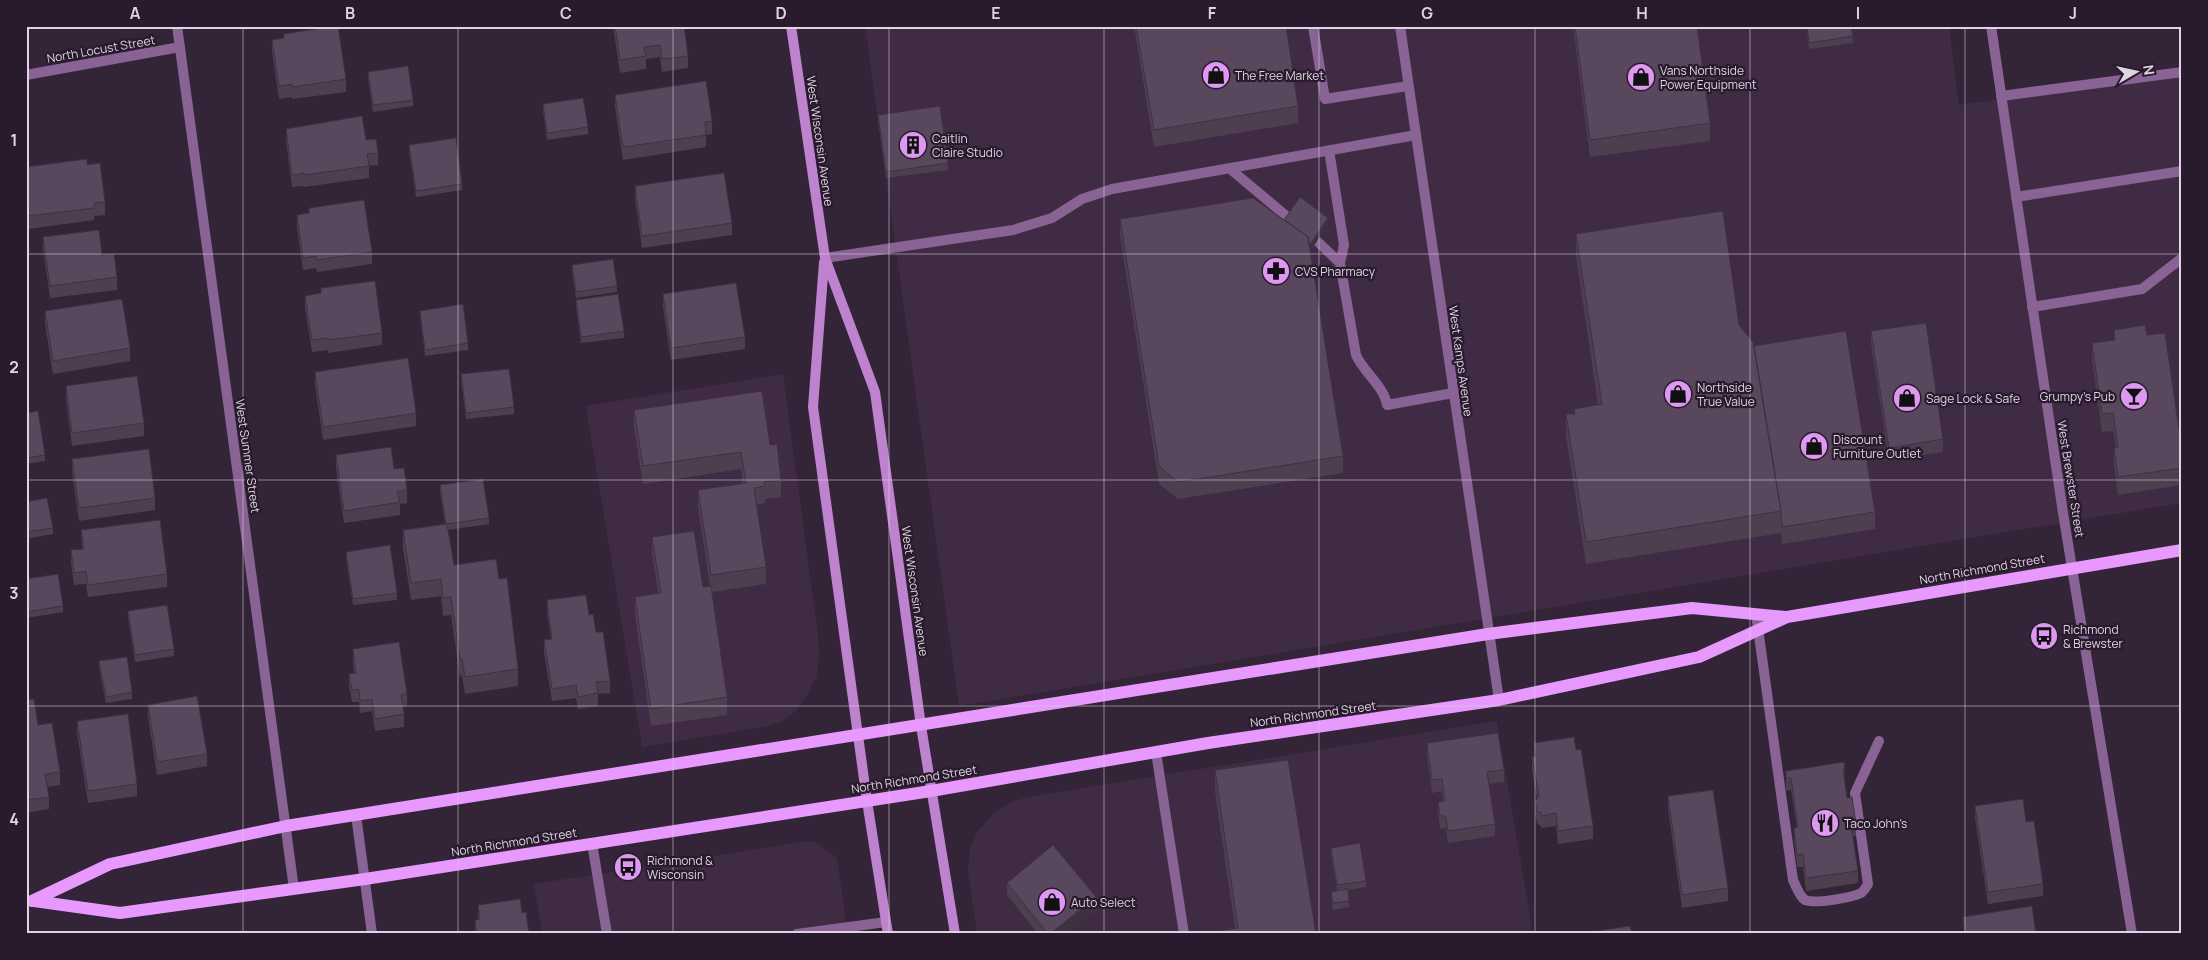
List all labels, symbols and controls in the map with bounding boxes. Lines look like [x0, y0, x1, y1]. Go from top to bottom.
text: A [130, 2, 141, 24]
text: B [345, 2, 355, 24]
text: C [560, 2, 572, 24]
text: D [775, 2, 787, 24]
text: E [991, 2, 1001, 24]
text: F [1208, 2, 1217, 24]
text: G [1421, 2, 1433, 24]
text: H [1636, 2, 1648, 24]
text: I [1856, 2, 1860, 24]
text: J [2069, 2, 2077, 24]
street label: North Locust Street [45, 31, 157, 67]
north arrow [2110, 48, 2160, 98]
shop icon: The Free Market [1201, 60, 1231, 90]
shop icon: Vans Northside Power Equipment [1626, 62, 1656, 92]
place label: Vans Northside Power Equipment [1660, 62, 1757, 93]
text: N [2139, 63, 2160, 76]
place label: The Free Market [1235, 67, 1324, 84]
street label: West Wisconsin Avenue [802, 75, 838, 207]
text: 1 [10, 129, 18, 151]
building icon: Caitlin Claire Studio [898, 130, 928, 160]
place label: Caitlin Claire Studio [932, 130, 1003, 161]
pharmacy icon: CVS Pharmacy [1261, 256, 1291, 286]
place label: CVS Pharmacy [1295, 263, 1376, 280]
street label: West Kamps Avenue [1445, 304, 1477, 418]
text: 2 [9, 356, 19, 378]
shop icon: Northside True Value [1663, 379, 1693, 409]
place label: Northside True Value [1697, 379, 1755, 410]
bar icon: Grumpy's Pub [2119, 381, 2149, 411]
shop icon: Sage Lock & Safe [1892, 383, 1922, 413]
place label: Grumpy's Pub [2040, 388, 2115, 405]
place label: Sage Lock & Safe [1926, 390, 2020, 407]
street label: West Summer Street [232, 398, 264, 514]
street label: West Brewster Street [2053, 419, 2089, 539]
shop icon: Discount Furniture Outlet [1799, 431, 1829, 461]
place label: Discount Furniture Outlet [1833, 431, 1921, 462]
street label: West Wisconsin Avenue [897, 525, 933, 657]
street label: North Richmond Street [1918, 550, 2046, 588]
text: 3 [9, 582, 19, 604]
bus stop icon: Richmond & Brewster [2029, 621, 2059, 651]
place label: Richmond & Brewster [2063, 621, 2123, 652]
street label: North Richmond Street [1249, 697, 1377, 731]
street label: North Richmond Street [850, 761, 978, 797]
text: 4 [9, 808, 19, 830]
restaurant icon: Taco John's [1810, 808, 1840, 838]
place label: Taco John's [1844, 815, 1907, 832]
street label: North Richmond Street [450, 824, 578, 860]
bus stop icon: Richmond & Wisconsin [613, 852, 643, 882]
place label: Richmond & Wisconsin [647, 852, 713, 883]
shop icon: Auto Select [1037, 887, 1067, 917]
place label: Auto Select [1071, 894, 1136, 911]

